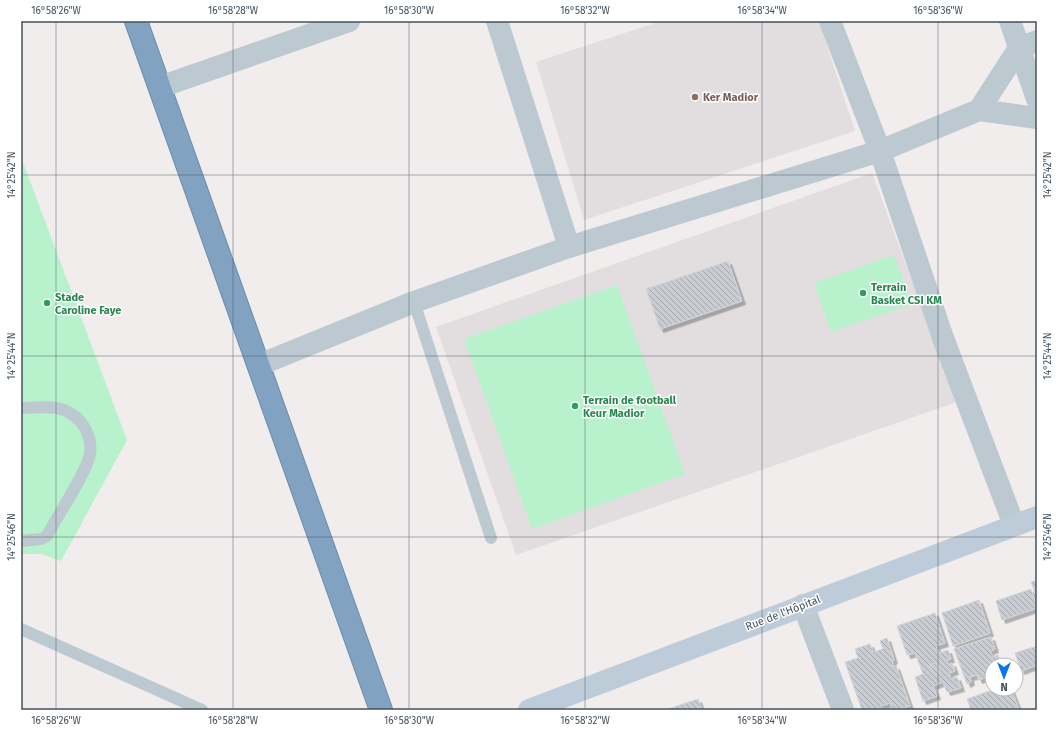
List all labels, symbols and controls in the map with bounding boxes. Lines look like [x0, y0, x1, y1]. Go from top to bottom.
text: 16°58'26"W [31, 5, 82, 17]
text: 16°58'28"W [208, 5, 259, 17]
text: 16°58'30"W [384, 5, 435, 17]
text: 16°58'32"W [560, 5, 610, 17]
text: 16°58'34"W [737, 5, 787, 17]
text: 16°58'36"W [913, 5, 964, 17]
place label: Ker Madior [703, 91, 759, 104]
marker: Ker Madior [690, 92, 700, 102]
text: 14°25'42"N [6, 151, 18, 199]
text: 14°25'42"N [1042, 151, 1054, 199]
place label: Terrain Basket CSI KM [871, 281, 942, 307]
marker: Terrain Basket CSI KM [858, 288, 868, 298]
place label: Stade Caroline Faye [55, 291, 121, 317]
marker: Stade Caroline Faye [42, 298, 52, 308]
text: 14°25'44"N [6, 332, 18, 380]
text: 14°25'44"N [1042, 332, 1054, 380]
place label: Terrain de football Keur Madior [583, 394, 677, 420]
marker: Terrain de football Keur Madior [570, 401, 580, 411]
text: 14°25'46"N [6, 513, 18, 561]
text: 14°25'46"N [1042, 513, 1054, 561]
street label: Rue de l'Hôpital [744, 593, 822, 633]
north arrow [984, 657, 1024, 697]
text: N [1000, 680, 1008, 693]
text: 16°58'26"W [31, 715, 82, 727]
text: 16°58'28"W [208, 715, 259, 727]
text: 16°58'30"W [384, 715, 435, 727]
text: 16°58'32"W [560, 715, 610, 727]
text: 16°58'34"W [737, 715, 787, 727]
text: 16°58'36"W [913, 715, 964, 727]

